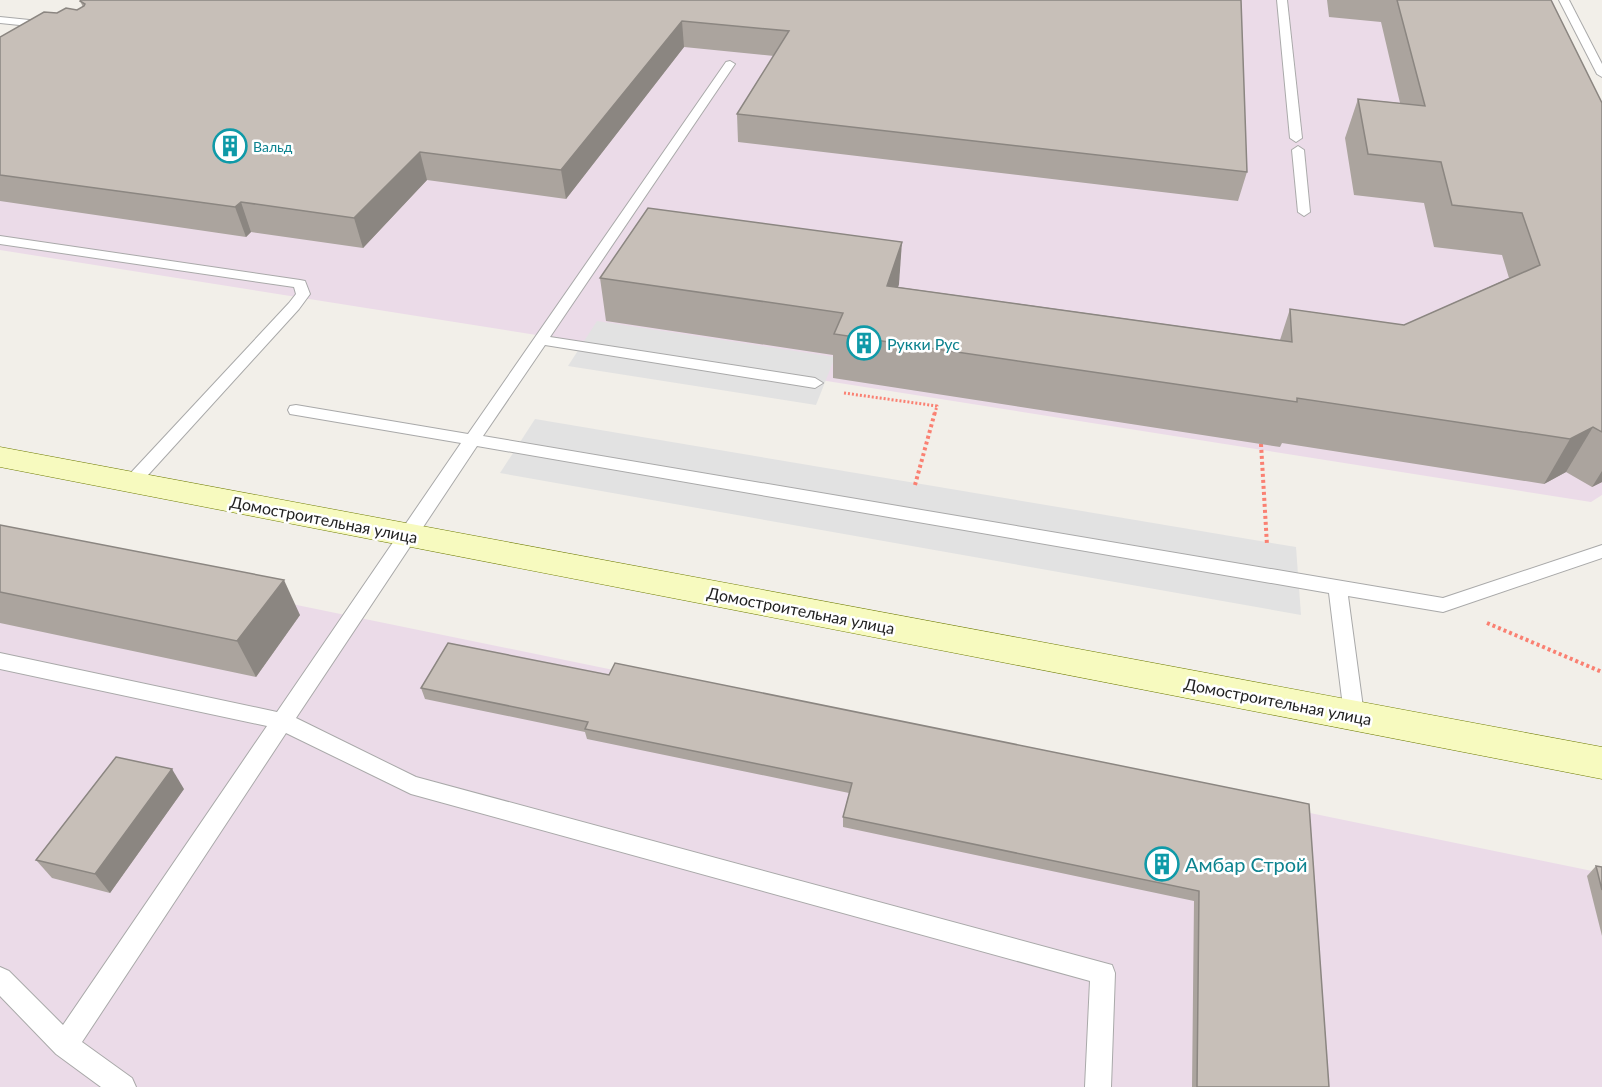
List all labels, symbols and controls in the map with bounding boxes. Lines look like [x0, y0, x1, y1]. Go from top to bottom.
building icon: Вальд [212, 128, 248, 164]
place label: Вальд [253, 138, 293, 155]
building icon: Рукки Рус [846, 325, 882, 361]
place label: Рукки Рус [887, 334, 960, 353]
street label: Домостроительная улица [229, 492, 419, 546]
street label: Домостроительная улица [706, 583, 896, 637]
street label: Домостроительная улица [1183, 674, 1373, 728]
building icon: Амбар Строй [1144, 846, 1180, 882]
place label: Амбар Строй [1185, 852, 1308, 876]

